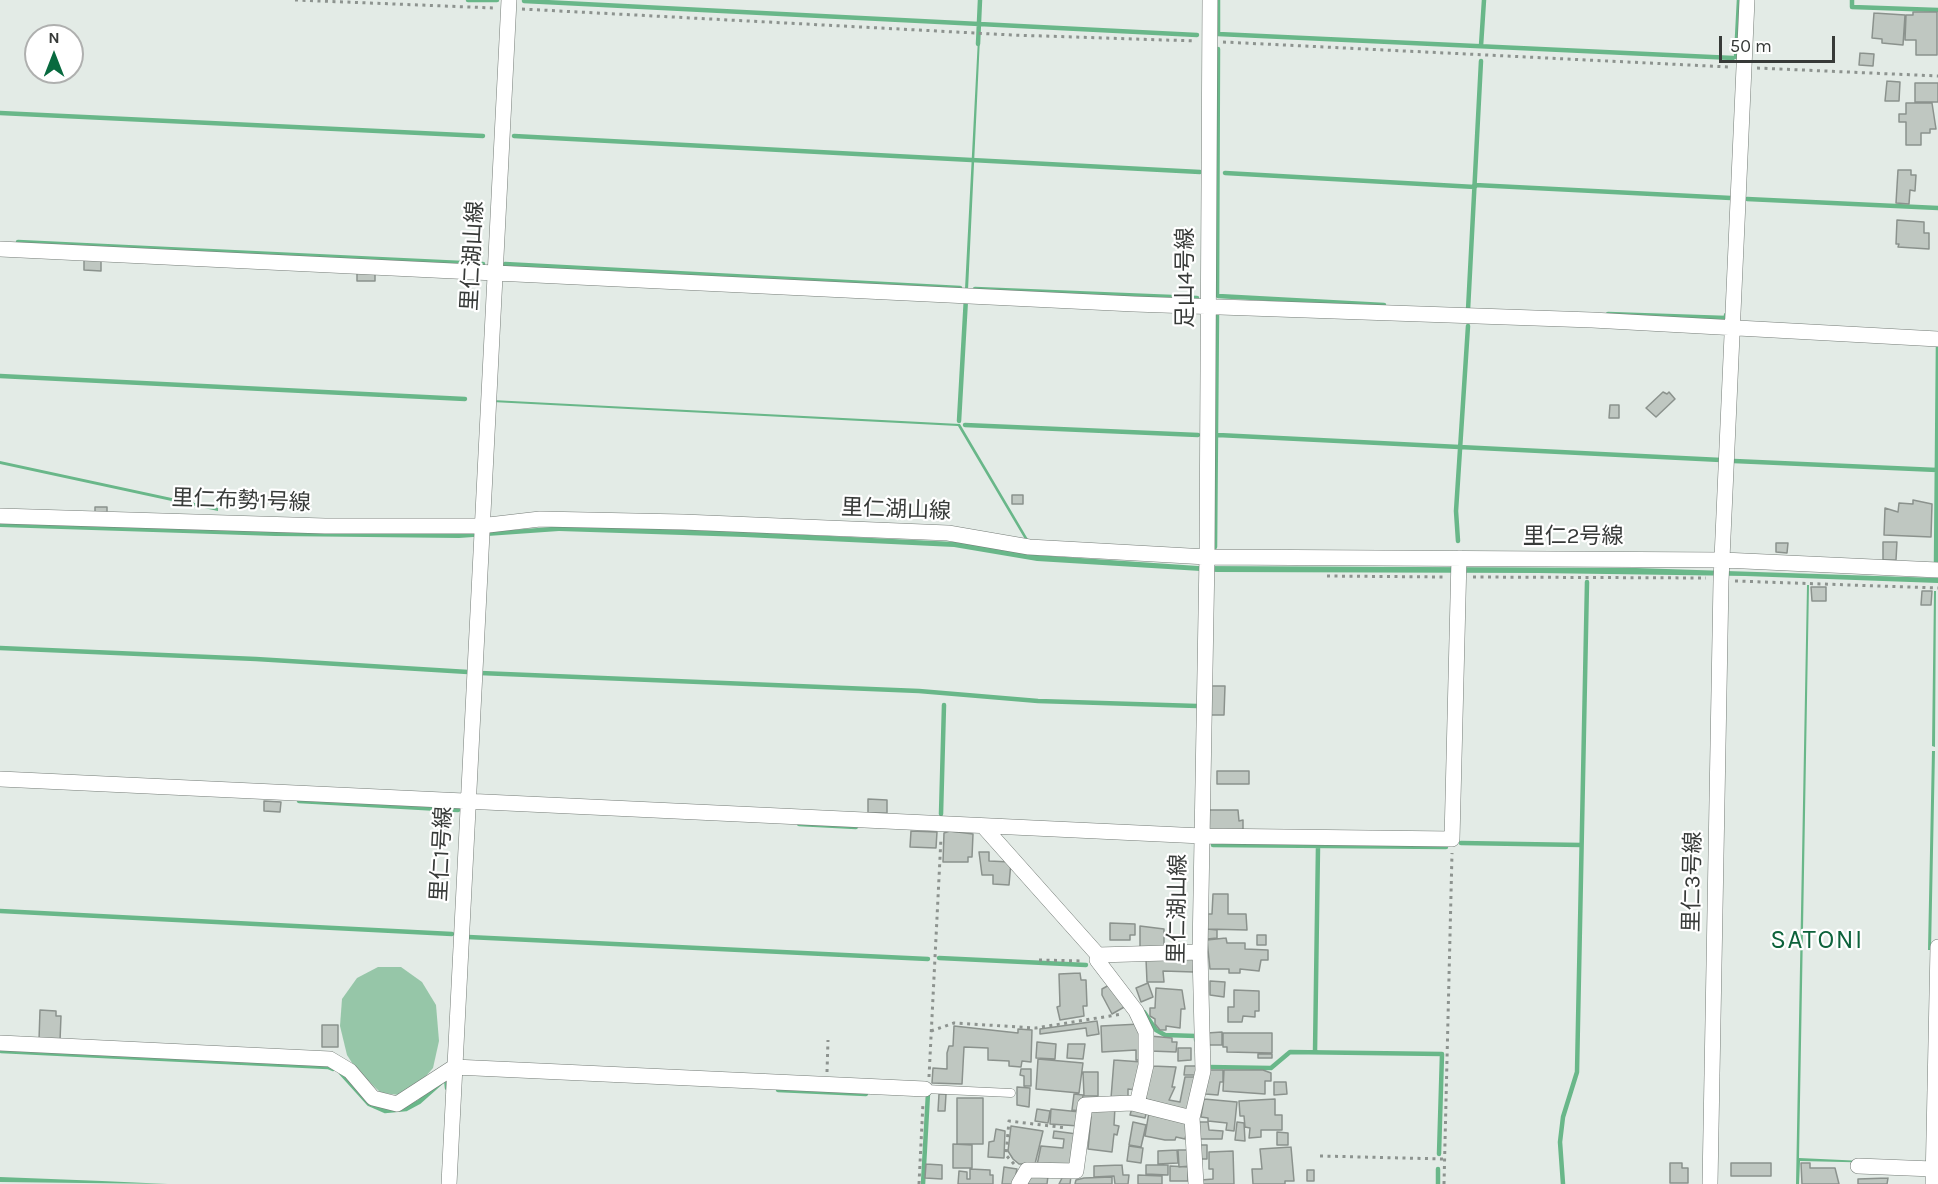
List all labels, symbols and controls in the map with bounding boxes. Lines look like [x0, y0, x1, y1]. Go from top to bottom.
north arrow [24, 24, 84, 84]
scale bar [1722, 24, 1838, 62]
text: N [48, 28, 60, 47]
text: 50 m [1730, 35, 1772, 57]
street label: 里仁湖山線 [457, 200, 489, 312]
street label: 足山4号線 [1173, 228, 1199, 328]
street label: 里仁布勢1号線 [171, 485, 311, 517]
street label: 里仁湖山線 [841, 495, 951, 525]
street label: 里仁2号線 [1523, 524, 1623, 550]
street label: 里仁1号線 [426, 806, 458, 902]
street label: 里仁3号線 [1679, 831, 1707, 933]
street label: 里仁湖山線 [1164, 854, 1192, 964]
district label: SATONI [1770, 925, 1864, 957]

